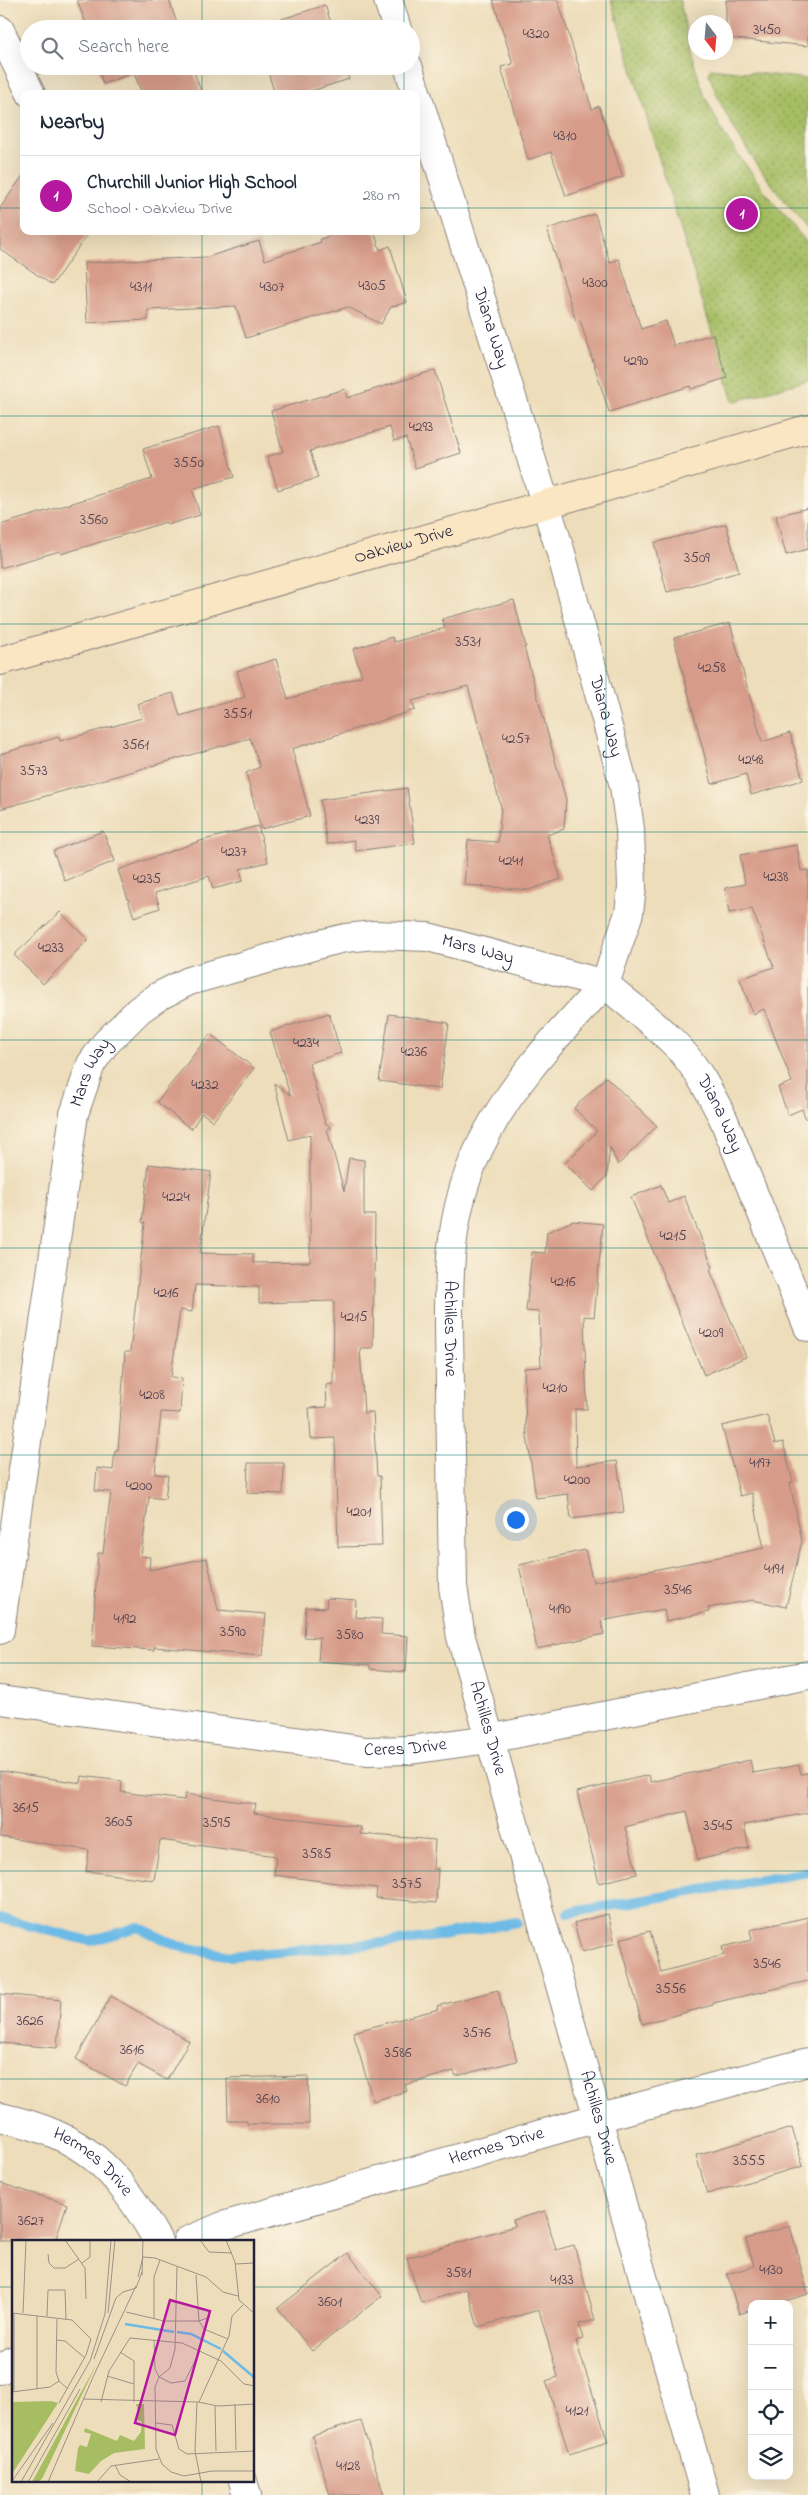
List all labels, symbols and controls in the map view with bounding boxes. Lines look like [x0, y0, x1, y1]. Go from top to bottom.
north arrow [688, 15, 733, 60]
house number: 3450 [753, 19, 781, 41]
search box [20, 20, 420, 75]
house number: 4320 [523, 23, 550, 45]
icon: search [38, 34, 66, 62]
text: Search here [78, 34, 169, 61]
text: Nearby [40, 108, 104, 138]
house number: 4310 [553, 125, 577, 147]
text: Churchill Junior High School [87, 170, 297, 197]
text: 1 [53, 184, 59, 208]
text: 280 m [363, 184, 400, 208]
pin: 1 [726, 195, 758, 233]
text: School · Oakview Drive [87, 197, 233, 221]
house number: 4300 [582, 272, 608, 294]
house number: 4305 [358, 275, 386, 297]
house number: 4311 [130, 276, 152, 298]
house number: 4307 [259, 276, 285, 298]
street label: Diana Way [465, 284, 515, 372]
house number: 4290 [624, 350, 649, 372]
house number: 4293 [409, 416, 433, 438]
house number: 3550 [174, 452, 204, 474]
house number: 3560 [80, 509, 108, 531]
street label: Oakview Drive [351, 518, 457, 572]
house number: 3509 [684, 547, 710, 569]
house number: 3531 [455, 631, 481, 653]
house number: 4258 [698, 657, 726, 679]
street label: Diana Way [582, 672, 629, 760]
house number: 3551 [224, 703, 252, 725]
house number: 4257 [502, 728, 530, 750]
house number: 3561 [123, 734, 149, 756]
house number: 4248 [738, 749, 764, 771]
house number: 3573 [20, 760, 48, 782]
house number: 4239 [355, 809, 380, 831]
house number: 4237 [221, 841, 247, 863]
house number: 4241 [499, 850, 524, 872]
house number: 4238 [763, 866, 789, 888]
house number: 4235 [133, 868, 162, 890]
street label: Mars Way [439, 928, 517, 972]
house number: 4233 [38, 937, 64, 959]
house number: 4234 [293, 1032, 319, 1054]
street label: Mars Way [64, 1033, 118, 1111]
house number: 4236 [401, 1041, 428, 1063]
street label: Diana Way [689, 1070, 749, 1157]
house number: 4232 [191, 1074, 219, 1096]
house number: 4224 [162, 1186, 190, 1208]
house number: 4215 [660, 1225, 687, 1247]
house number: 4216 [550, 1271, 576, 1293]
street label: Achilles Drive [436, 1280, 463, 1378]
house number: 4216 [153, 1282, 179, 1304]
house number: 4215 [341, 1306, 368, 1328]
house number: 4209 [699, 1322, 724, 1344]
house number: 4210 [543, 1377, 568, 1399]
house number: 4208 [139, 1384, 165, 1406]
house number: 4197 [749, 1452, 771, 1474]
house number: 4200 [564, 1469, 591, 1491]
house number: 4200 [126, 1475, 153, 1497]
house number: 4201 [347, 1501, 372, 1523]
your location [503, 1507, 529, 1533]
house number: 4191 [764, 1558, 784, 1580]
house number: 3546 [664, 1579, 692, 1601]
house number: 4190 [549, 1598, 571, 1620]
house number: 4192 [114, 1608, 137, 1630]
house number: 3590 [220, 1621, 246, 1643]
house number: 3580 [337, 1624, 364, 1646]
street label: Achilles Drive [461, 1678, 513, 1779]
street label: Ceres Drive [364, 1732, 449, 1764]
house number: 3615 [13, 1797, 39, 1819]
house number: 3605 [105, 1811, 133, 1833]
house number: 3595 [203, 1812, 231, 1834]
house number: 3545 [703, 1815, 733, 1837]
house number: 3585 [303, 1843, 332, 1865]
house number: 3575 [392, 1873, 422, 1895]
house number: 3546 [753, 1953, 781, 1975]
house number: 3556 [656, 1978, 686, 2000]
house number: 3626 [17, 2010, 44, 2032]
house number: 3576 [463, 2022, 491, 2044]
house number: 3616 [120, 2039, 144, 2061]
house number: 3586 [384, 2042, 412, 2064]
street label: Achilles Drive [572, 2068, 624, 2169]
house number: 3610 [256, 2088, 281, 2110]
street label: Hermes Drive [446, 2121, 548, 2173]
street label: Hermes Drive [48, 2122, 139, 2203]
house number: 3555 [733, 2150, 765, 2172]
house number: 3627 [18, 2210, 44, 2232]
inset map [12, 2240, 255, 2482]
house number: 4130 [759, 2259, 783, 2281]
house number: 3581 [446, 2262, 472, 2284]
house number: 4133 [550, 2269, 574, 2291]
house number: 3601 [318, 2291, 342, 2313]
map controls [748, 2300, 793, 2480]
button: + [748, 2300, 793, 2345]
button: − [748, 2345, 793, 2390]
button: locate [748, 2390, 793, 2435]
house number: 4121 [565, 2400, 589, 2422]
button: layers [748, 2435, 793, 2480]
house number: 4128 [336, 2455, 360, 2477]

